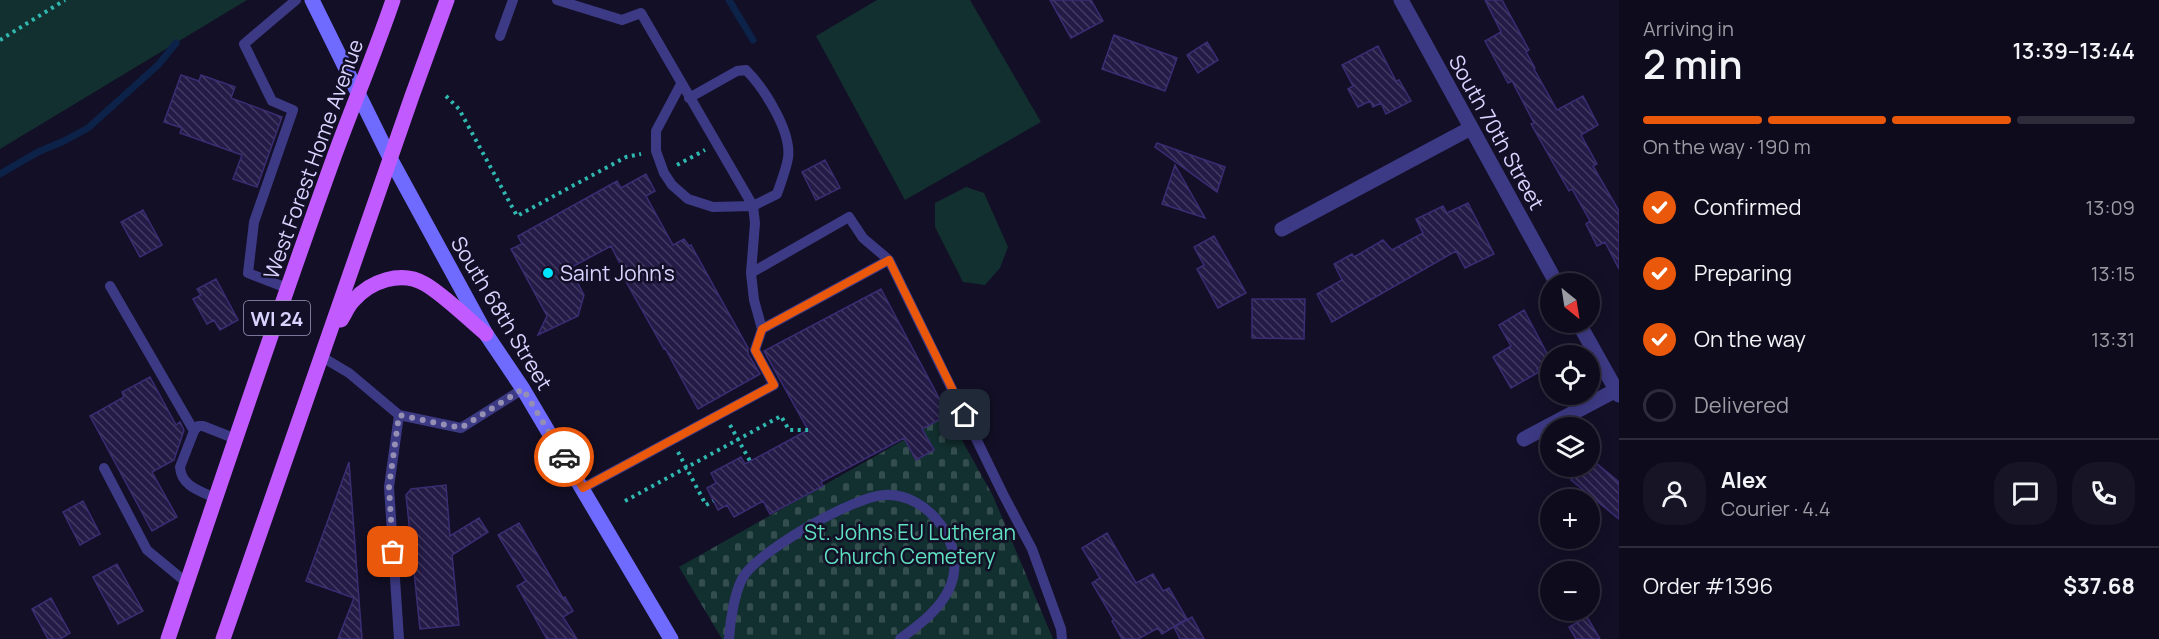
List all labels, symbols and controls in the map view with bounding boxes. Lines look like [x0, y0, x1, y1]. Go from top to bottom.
text: Arriving in [1643, 15, 1734, 42]
street label: West Forest Home Avenue [257, 35, 369, 283]
text: 13:39–13:44 [2013, 36, 2135, 66]
text: 2 min [1643, 37, 1742, 91]
street label: South 70th Street [1443, 50, 1551, 214]
text: On the way · 190 m [1643, 133, 1811, 160]
icon: check [1643, 191, 1676, 224]
text: Confirmed [1694, 192, 1802, 222]
text: 13:09 [2086, 194, 2135, 221]
street label: South 68th Street [445, 231, 559, 395]
icon: check [1643, 257, 1676, 290]
text: Preparing [1694, 258, 1792, 288]
place label: Saint John's [560, 259, 675, 287]
text: 13:15 [2091, 260, 2135, 287]
marker: Saint John's [541, 266, 555, 280]
north arrow [1540, 273, 1600, 333]
map controls [1540, 273, 1600, 621]
road number: WI 24 [244, 301, 310, 335]
icon: check [1643, 323, 1676, 356]
text: On the way [1694, 324, 1806, 354]
text: 13:31 [2091, 326, 2135, 353]
button: locate [1540, 345, 1600, 405]
pin [939, 389, 990, 440]
text: Delivered [1694, 390, 1789, 420]
icon: home [948, 398, 981, 431]
button: layers [1540, 417, 1600, 477]
courier [534, 427, 594, 487]
icon: car [548, 441, 581, 474]
button: person [1643, 462, 1706, 525]
button: chat [1994, 462, 2057, 525]
button: phone [2072, 462, 2135, 525]
text: Alex [1721, 465, 1767, 495]
button: + [1540, 489, 1600, 549]
text: Courier · 4.4 [1721, 495, 1831, 522]
park label: St. Johns EU Lutheran Church Cemetery [804, 518, 1016, 570]
pin [367, 526, 418, 577]
icon: bag [376, 535, 409, 568]
button: − [1540, 561, 1600, 621]
text: Order #1396 [1643, 571, 1773, 601]
text: $37.68 [2063, 571, 2135, 601]

